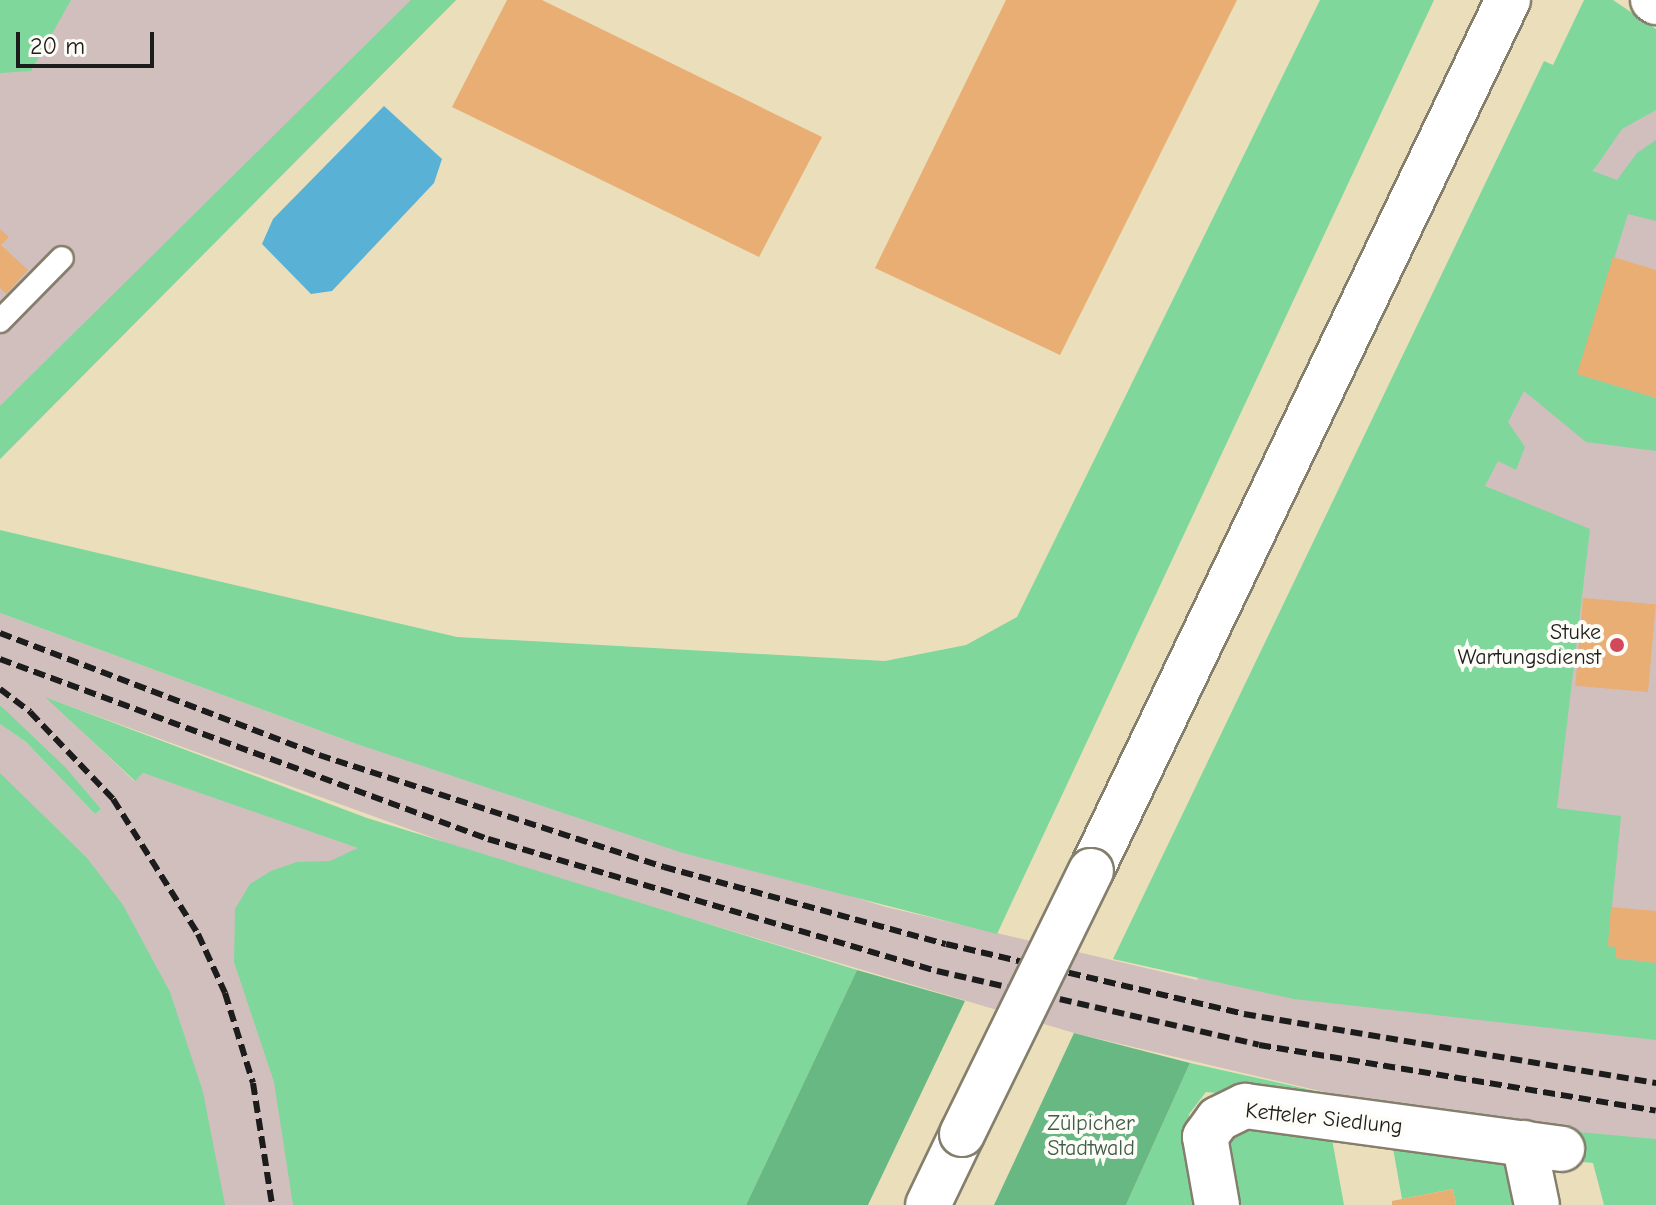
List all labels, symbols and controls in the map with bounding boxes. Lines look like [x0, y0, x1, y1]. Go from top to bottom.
scale bar [20, 16, 158, 66]
text: 20 m [30, 32, 85, 60]
place label: Stuke Wartungsdienst [1458, 619, 1601, 670]
marker: Stuke Wartungsdienst [1608, 636, 1626, 654]
street label: Ketteler Siedlung [1244, 1098, 1404, 1140]
park label: Zülpicher Stadtwald [1047, 1110, 1135, 1162]

